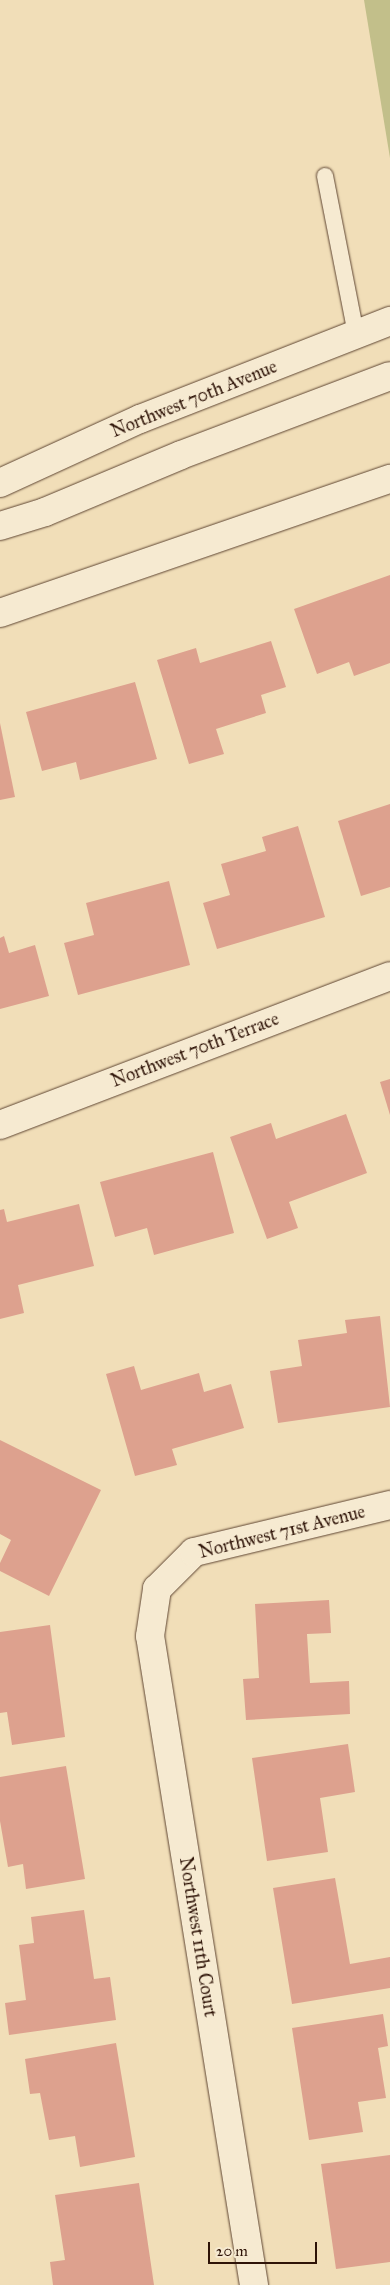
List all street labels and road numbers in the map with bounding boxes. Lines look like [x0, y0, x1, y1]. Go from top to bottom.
street label: Northwest 70th Avenue [108, 356, 280, 442]
street label: Northwest 70th Terrace [108, 1008, 282, 1092]
street label: Northwest 71st Avenue [197, 1501, 367, 1563]
street label: Northwest 11th Court [175, 1855, 221, 2019]

